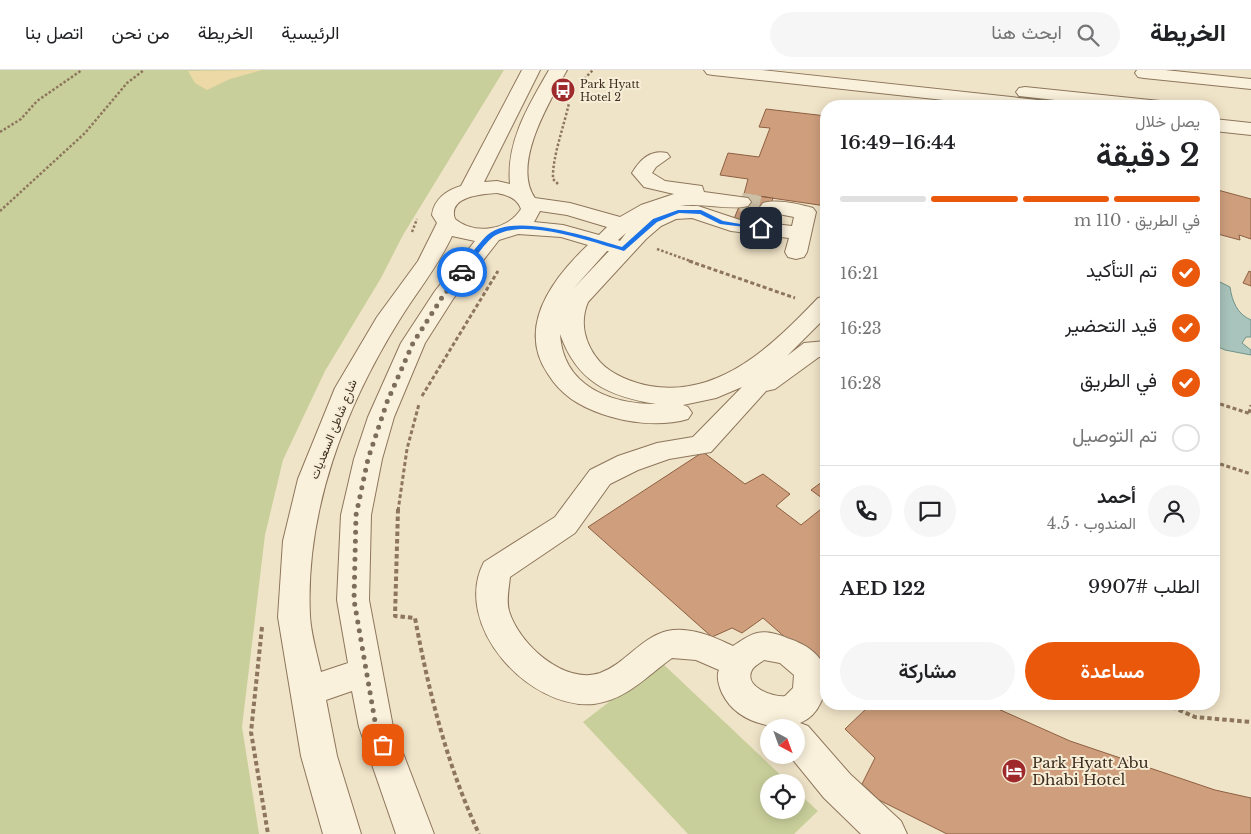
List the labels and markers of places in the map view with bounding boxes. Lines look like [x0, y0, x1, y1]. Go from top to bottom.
bus stop icon: Park Hyatt Hotel 2 [550, 77, 576, 103]
place label: Park Hyatt Hotel 2 [580, 77, 641, 104]
pin [740, 207, 782, 249]
pin [362, 724, 404, 766]
place label: Park Hyatt Abu Dhabi Hotel [1032, 753, 1149, 789]
hotel icon: Park Hyatt Abu Dhabi Hotel [1001, 758, 1027, 784]

